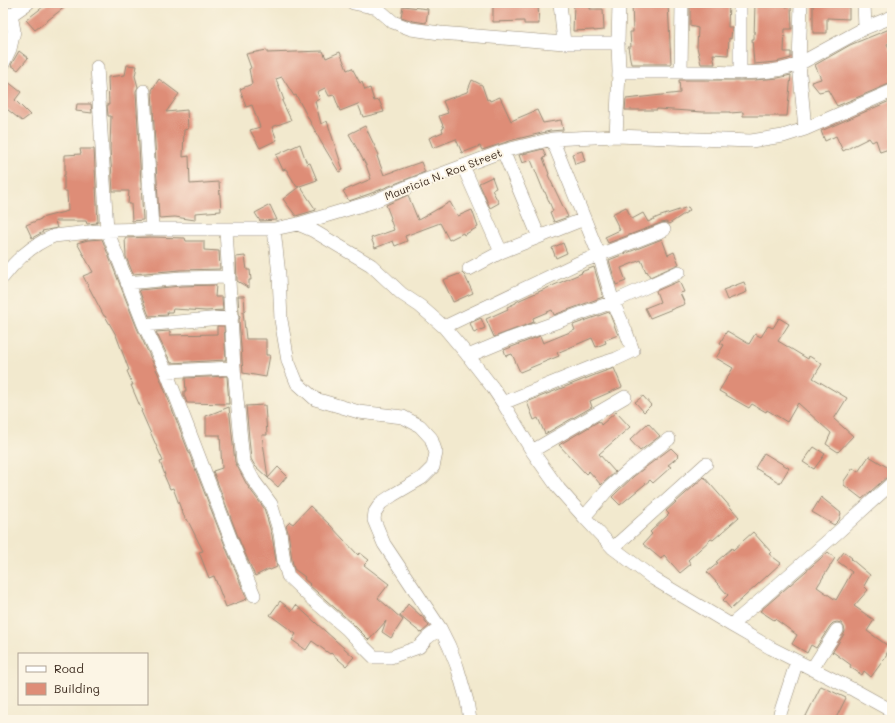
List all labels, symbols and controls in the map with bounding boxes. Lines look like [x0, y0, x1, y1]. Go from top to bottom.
street label: Mauricia N. Roa Street [382, 145, 504, 203]
legend [18, 653, 148, 705]
text: Road [54, 660, 84, 676]
text: Building [54, 680, 100, 696]

